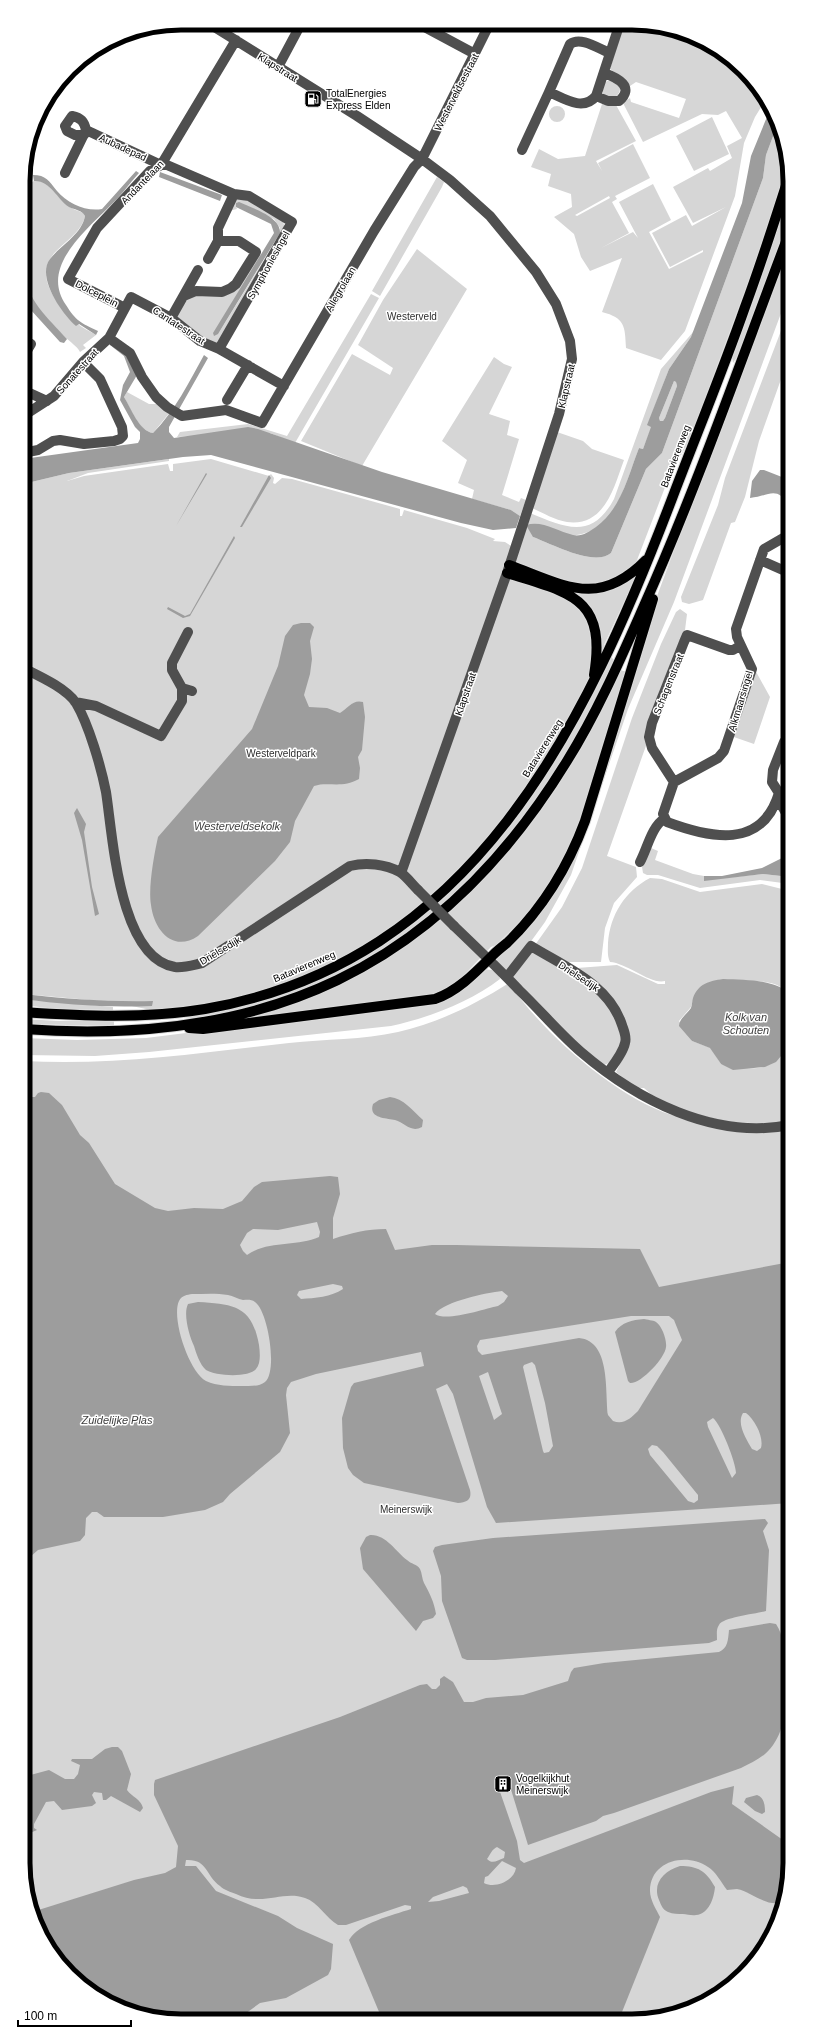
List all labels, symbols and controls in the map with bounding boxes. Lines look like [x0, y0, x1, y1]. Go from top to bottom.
street label: Klapstraat [256, 51, 300, 84]
street label: Westerveldsestraat [432, 51, 481, 133]
place label: TotalEnergies Express Elden [326, 88, 390, 111]
fuel station icon: TotalEnergies Express Elden [303, 89, 323, 109]
street label: Aubadepad [97, 132, 148, 163]
street label: Andantelaan [119, 158, 166, 206]
street label: Symphoniesingel [245, 229, 292, 301]
street label: Allegrolaan [323, 265, 358, 314]
street label: Dolceplein [73, 278, 120, 309]
street label: Cantatestraat [151, 304, 207, 346]
park label: Westerveld [387, 311, 437, 322]
street label: Sonatestraat [54, 346, 101, 396]
street label: Klapstraat [556, 363, 577, 409]
street label: Batavierenweg [658, 423, 692, 489]
street label: Schagenstraat [651, 652, 686, 716]
street label: Alkmaarsingel [726, 670, 755, 733]
street label: Klapstraat [453, 671, 478, 717]
street label: Batavierenweg [520, 717, 565, 779]
park label: Westerveldpark [246, 748, 317, 759]
water label: Westerveldsekolk [194, 820, 280, 832]
street label: Drielsedijk [198, 933, 244, 967]
street label: Batavierenweg [272, 948, 337, 984]
street label: Drielsedijk [556, 959, 602, 994]
water label: Kolk van Schouten [723, 1011, 769, 1036]
water label: Zuidelijke Plas [81, 1414, 153, 1426]
park label: Meinerswijk [380, 1504, 433, 1515]
place label: Vogelkijkhut Meinerswijk [516, 1773, 570, 1796]
building icon: Vogelkijkhut Meinerswijk [493, 1774, 513, 1794]
scale bar [18, 2002, 131, 2028]
text: 100 m [24, 2009, 57, 2023]

